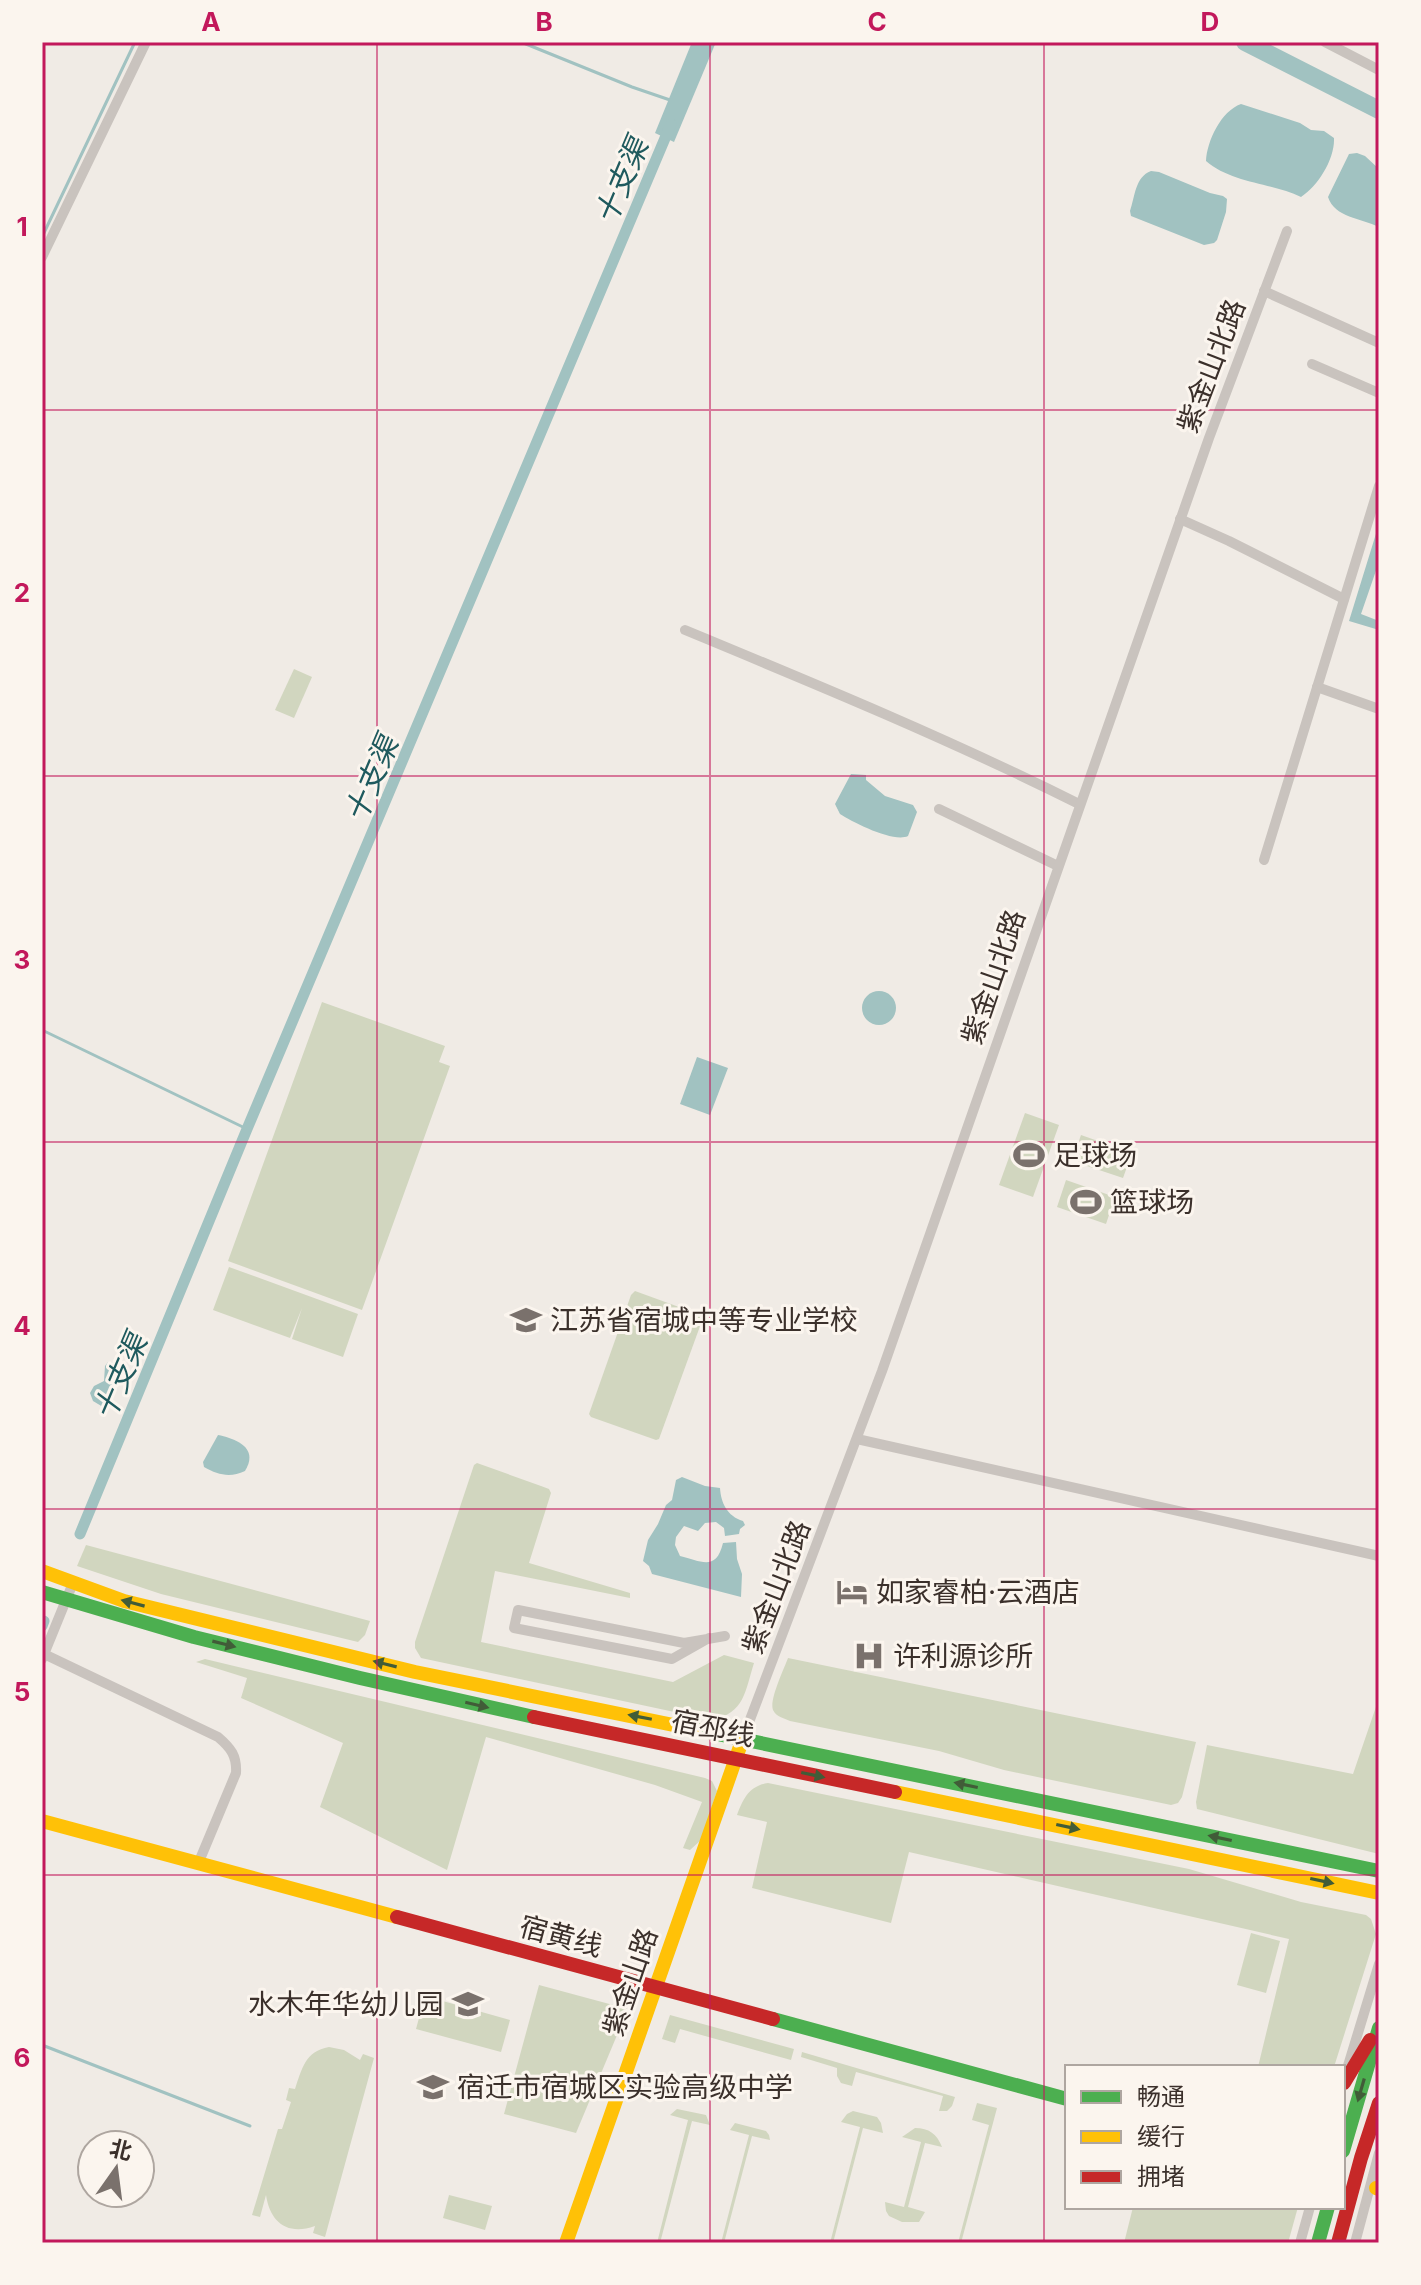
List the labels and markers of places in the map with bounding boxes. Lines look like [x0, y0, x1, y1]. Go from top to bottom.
sports icon: 足球场 [1012, 1138, 1046, 1172]
place label: 足球场 [1053, 1138, 1137, 1172]
sports icon: 篮球场 [1069, 1185, 1103, 1219]
place label: 篮球场 [1110, 1185, 1194, 1219]
school or university icon: 江苏省宿城中等专业学校 [509, 1303, 543, 1337]
place label: 江苏省宿城中等专业学校 [550, 1303, 858, 1337]
hotel icon: 如家睿柏·云酒店 [835, 1575, 869, 1609]
place label: 如家睿柏·云酒店 [876, 1575, 1080, 1609]
hospital icon: 许利源诊所 [852, 1639, 886, 1673]
place label: 许利源诊所 [893, 1639, 1033, 1673]
place label: 水木年华幼儿园 [248, 1987, 444, 2021]
school or university icon: 水木年华幼儿园 [451, 1987, 485, 2021]
school or university icon: 宿迁市宿城区实验高级中学 [416, 2070, 450, 2104]
place label: 宿迁市宿城区实验高级中学 [457, 2070, 793, 2104]

